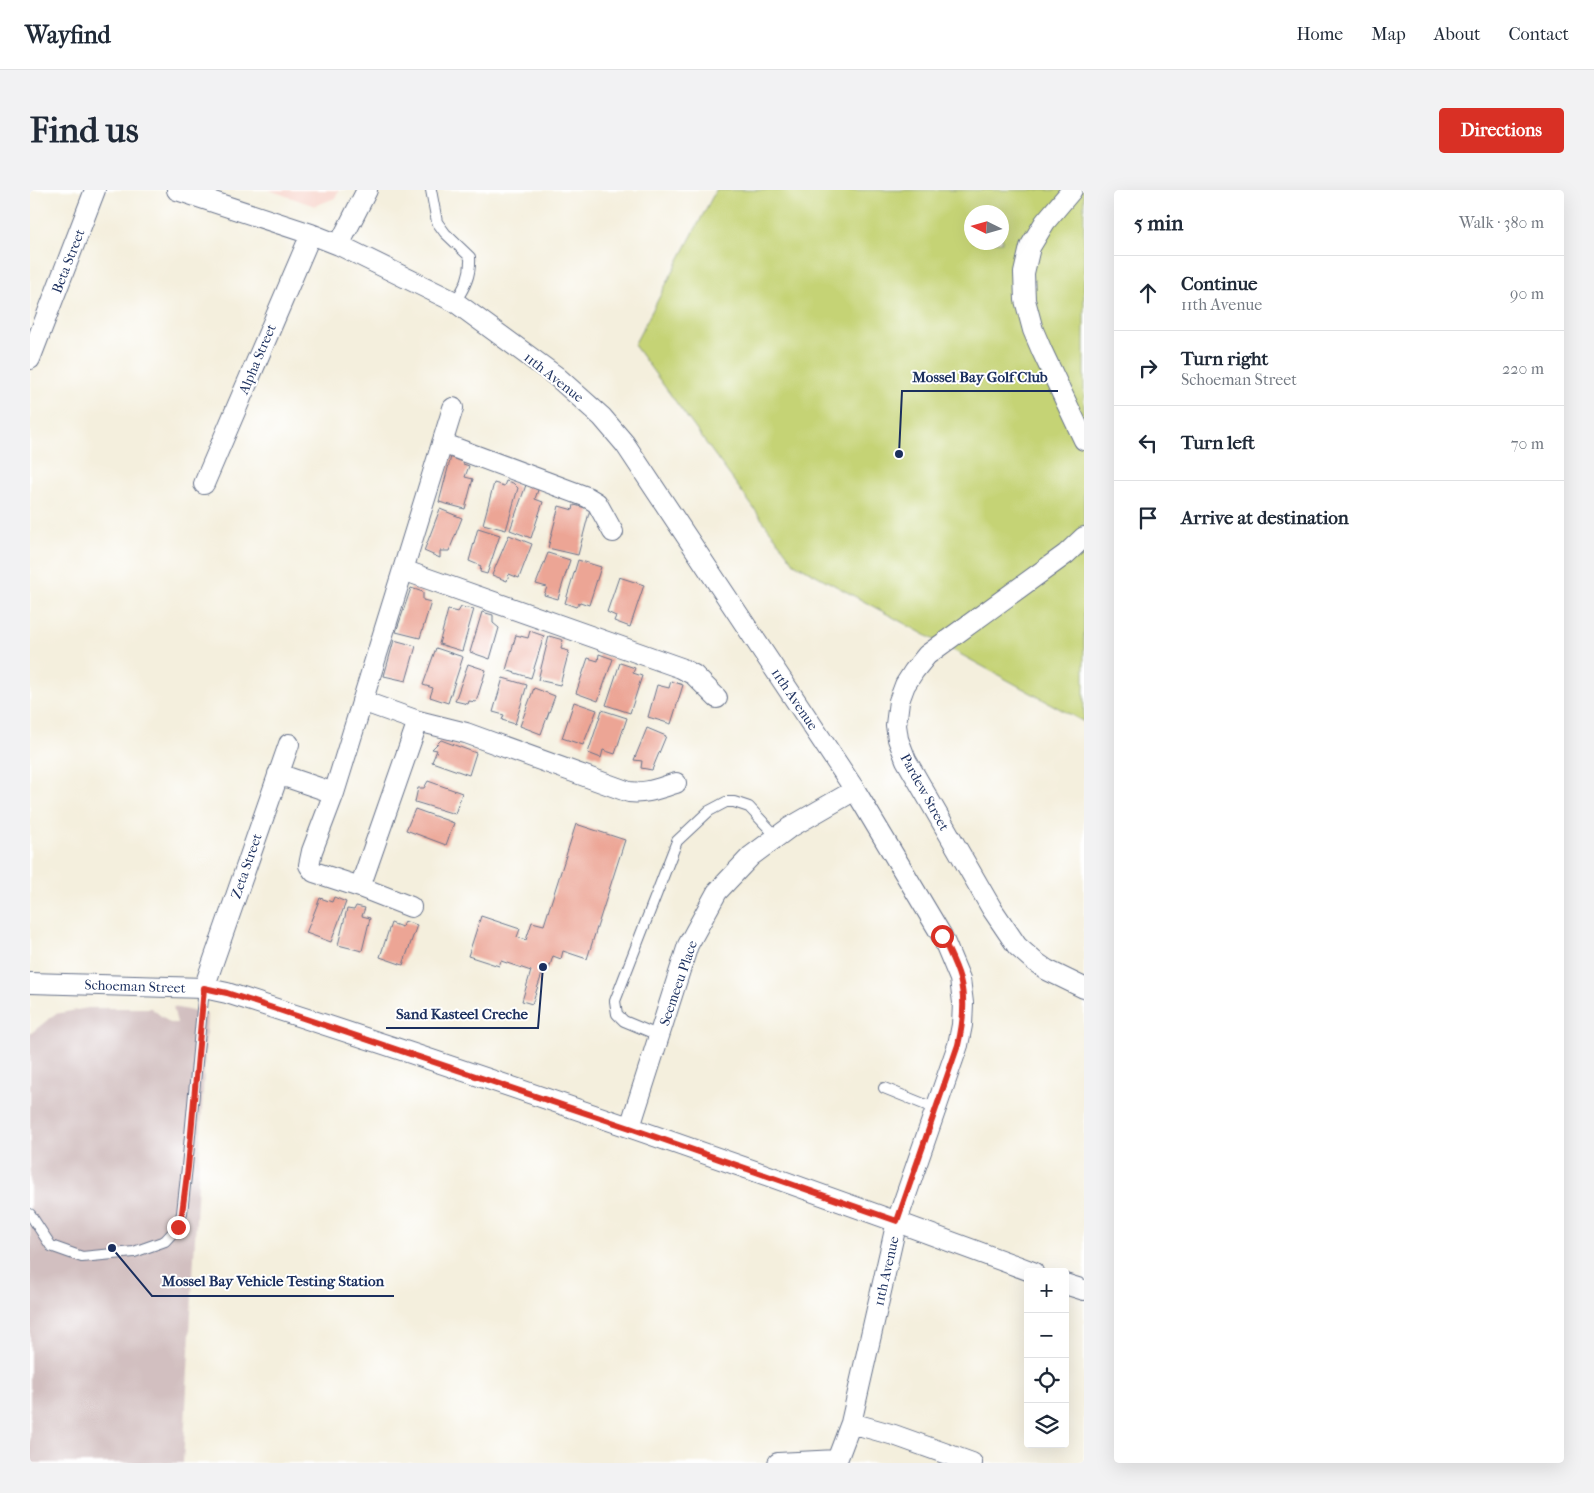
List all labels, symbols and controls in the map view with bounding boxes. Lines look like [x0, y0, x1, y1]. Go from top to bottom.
text: Wayfind [25, 21, 111, 49]
text: Home [1296, 24, 1343, 45]
text: Map [1371, 24, 1406, 45]
text: About [1434, 24, 1480, 45]
text: Contact [1508, 24, 1569, 45]
button: Directions [1439, 108, 1564, 153]
text: Find us [30, 110, 139, 151]
north arrow [964, 205, 1009, 250]
text: 5 min [1134, 211, 1183, 235]
text: Walk · 380 m [1459, 213, 1544, 232]
street label: Beta Street [48, 227, 88, 296]
text: Continue [1181, 273, 1257, 295]
icon: ahead [1134, 279, 1162, 307]
text: 90 m [1510, 284, 1544, 303]
text: 11th Avenue [1181, 295, 1262, 314]
street label: Alpha Street [235, 321, 280, 398]
text: Turn right [1181, 348, 1268, 370]
street label: 11th Avenue [520, 349, 587, 406]
icon: right [1134, 354, 1162, 382]
text: 220 m [1502, 359, 1544, 378]
callout: Mossel Bay Golf Club [902, 361, 1058, 391]
text: Mossel Bay Golf Club [911, 368, 1048, 386]
text: Schoeman Street [1181, 370, 1297, 389]
icon: left [1134, 429, 1162, 457]
text: Turn left [1181, 432, 1255, 454]
text: 70 m [1511, 434, 1544, 453]
icon: arrive [1134, 504, 1162, 532]
text: Arrive at destination [1181, 507, 1349, 529]
street label: 11th Avenue [768, 665, 822, 734]
street label: Pardew Street [896, 751, 953, 834]
street label: Zeta Street [227, 831, 266, 901]
route start [931, 925, 954, 948]
street label: Seemeeu Place [656, 938, 701, 1028]
street label: Schoeman Street [84, 976, 186, 997]
callout: Sand Kasteel Creche [386, 998, 538, 1028]
text: Sand Kasteel Creche [396, 1005, 528, 1023]
route end [167, 1216, 190, 1239]
street label: 11th Avenue [870, 1235, 903, 1308]
callout: Mossel Bay Vehicle Testing Station [152, 1266, 394, 1296]
map controls [1024, 1268, 1069, 1448]
button: + [1024, 1268, 1069, 1313]
text: Mossel Bay Vehicle Testing Station [161, 1272, 384, 1290]
button: − [1024, 1313, 1069, 1358]
button: locate [1024, 1358, 1069, 1403]
button: layers [1024, 1403, 1069, 1448]

